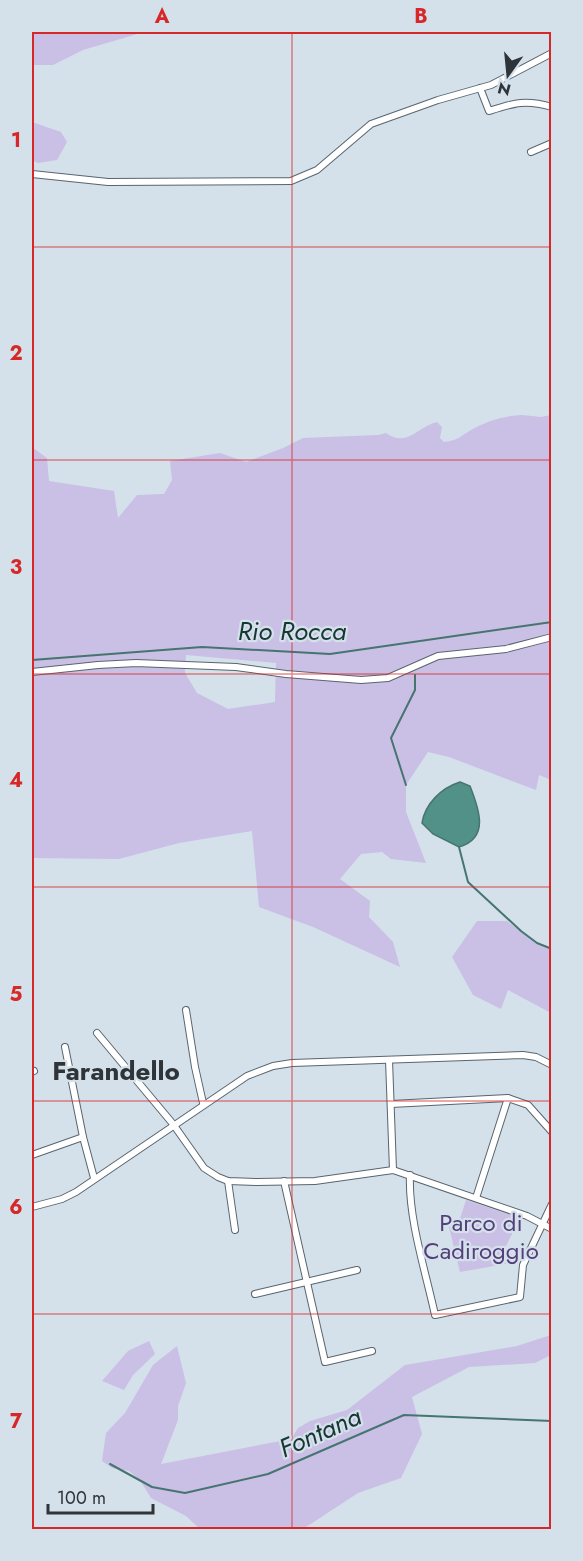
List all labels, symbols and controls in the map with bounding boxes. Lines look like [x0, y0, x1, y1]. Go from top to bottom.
text: A [154, 2, 170, 31]
text: B [414, 2, 428, 31]
north arrow [478, 45, 538, 105]
text: N [495, 76, 513, 102]
text: 1 [11, 126, 21, 155]
text: 2 [9, 339, 23, 368]
text: 3 [10, 553, 22, 582]
water label: Rio Rocca [238, 612, 347, 650]
text: 4 [9, 766, 23, 795]
text: 5 [10, 980, 23, 1009]
district label: Farandello [52, 1052, 180, 1090]
text: 6 [9, 1193, 23, 1222]
park label: Parco di Cadiroggio [423, 1205, 539, 1268]
water label: Fontana [273, 1397, 368, 1467]
text: 7 [10, 1407, 23, 1436]
scale bar [48, 1477, 153, 1515]
text: 100 m [57, 1485, 106, 1511]

